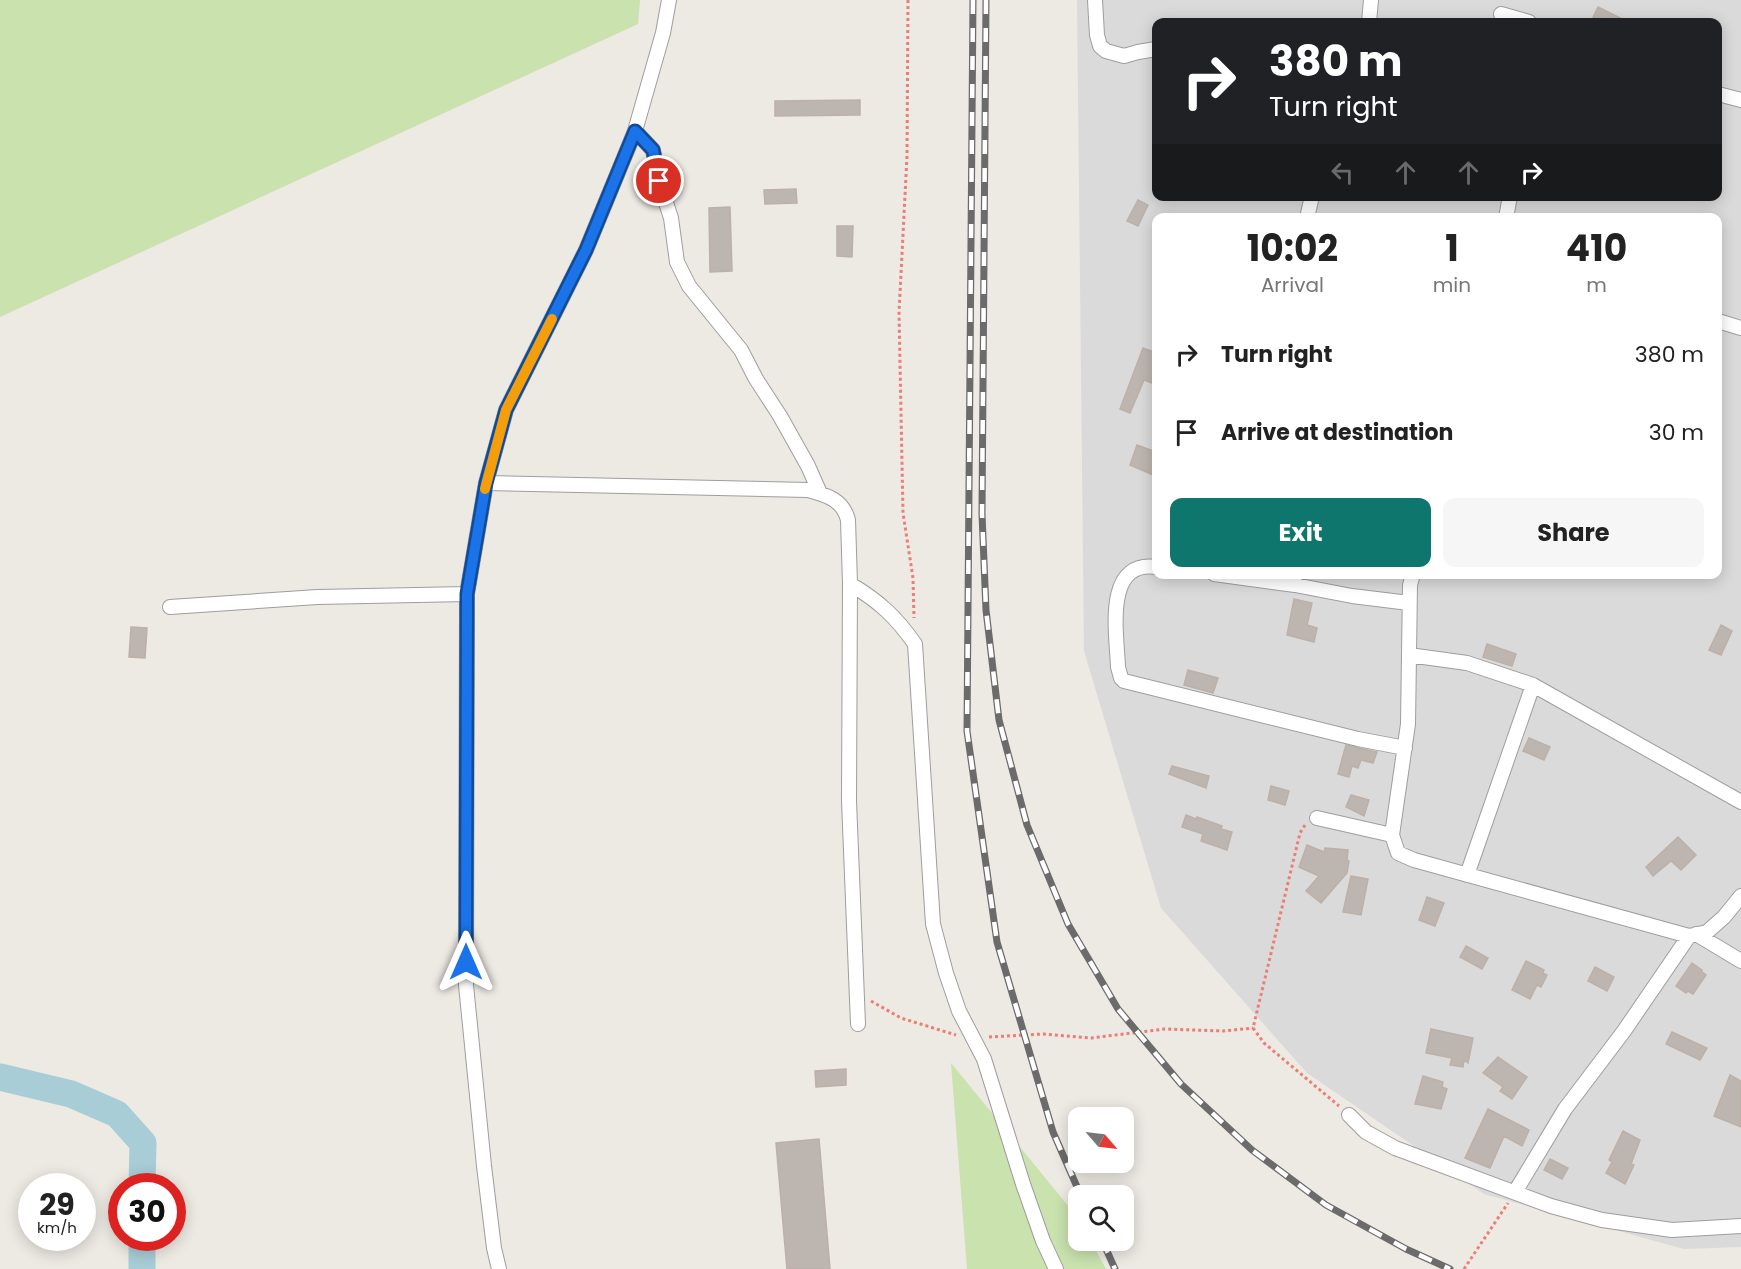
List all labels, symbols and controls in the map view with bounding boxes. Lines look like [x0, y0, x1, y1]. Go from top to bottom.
text: 380 m [1269, 32, 1402, 91]
icon: right [1170, 42, 1248, 120]
text: Turn right [1269, 88, 1398, 125]
pin [633, 155, 684, 206]
icon: left [1326, 156, 1359, 189]
icon: ahead [1389, 156, 1422, 189]
icon: ahead [1452, 156, 1485, 189]
icon: right [1515, 156, 1548, 189]
icon: arrive [642, 164, 675, 197]
text: 10:02 [1247, 223, 1338, 274]
text: 1 [1445, 223, 1459, 274]
text: 410 [1566, 223, 1627, 274]
text: Arrival [1261, 271, 1324, 299]
text: min [1433, 271, 1471, 299]
text: m [1586, 271, 1607, 299]
icon: right [1170, 338, 1203, 371]
text: Turn right [1221, 339, 1332, 370]
text: 380 m [1635, 339, 1704, 370]
icon: arrive [1170, 416, 1203, 449]
text: Arrive at destination [1221, 417, 1453, 448]
text: 30 m [1649, 417, 1704, 448]
button: Exit [1170, 498, 1431, 567]
button: Share [1443, 498, 1704, 567]
position arrow [434, 930, 498, 994]
north arrow [1068, 1107, 1134, 1173]
map controls [1068, 1107, 1134, 1251]
speed limit sign: 30 [108, 1173, 186, 1251]
text: 29 [39, 1183, 75, 1226]
button: search [1068, 1185, 1134, 1251]
text: km/h [37, 1217, 77, 1238]

